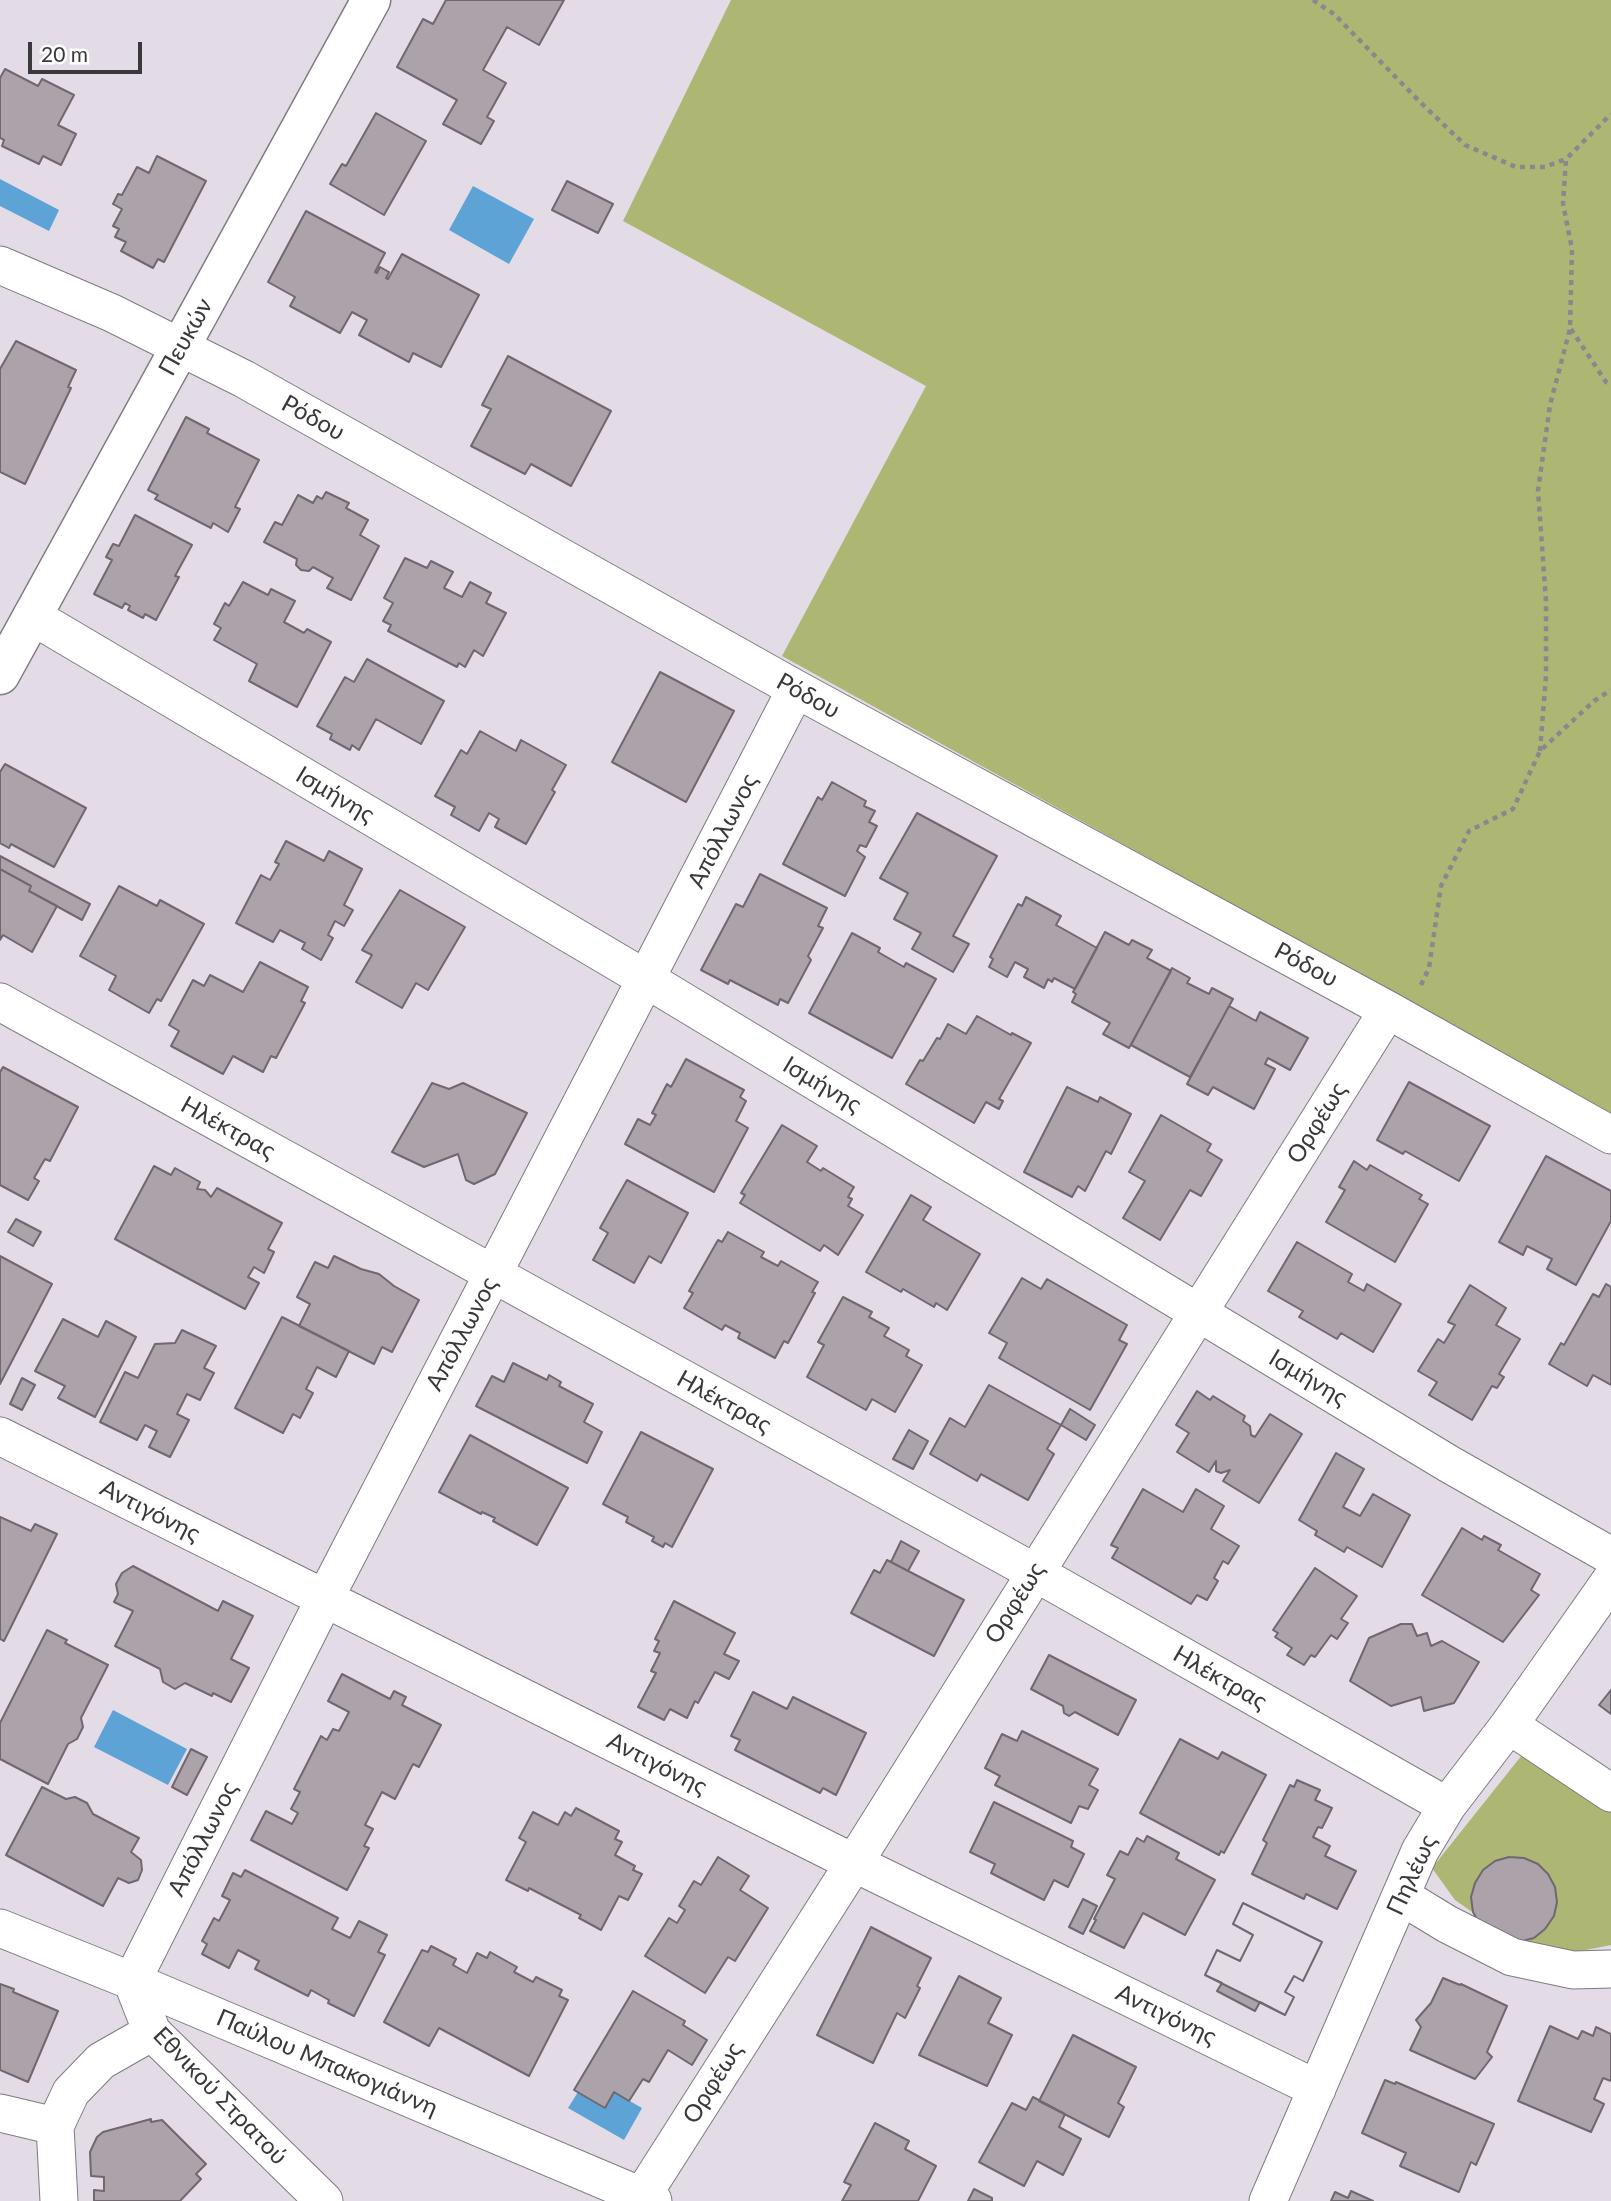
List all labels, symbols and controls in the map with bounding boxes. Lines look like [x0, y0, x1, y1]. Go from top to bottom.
scale bar [32, 28, 145, 72]
text: 20 m [41, 41, 88, 66]
street label: Πευκών [153, 293, 219, 381]
street label: Ρόδου [277, 389, 349, 447]
street label: Ρόδου [772, 667, 844, 725]
street label: Ισμήνης [291, 760, 379, 830]
street label: Απόλλωνος [682, 769, 764, 893]
street label: Ρόδου [1269, 936, 1343, 994]
street label: Ισμήνης [778, 1050, 866, 1120]
street label: Ορφέως [1281, 1077, 1353, 1169]
street label: Ηλέκτρας [176, 1090, 280, 1166]
street label: Απόλλωνος [420, 1272, 504, 1396]
street label: Ισμήνης [1264, 1343, 1352, 1413]
street label: Ηλέκτρας [672, 1364, 776, 1440]
street label: Αντιγόνης [95, 1474, 205, 1548]
street label: Ορφέως [979, 1557, 1051, 1649]
street label: Ηλέκτρας [1168, 1640, 1272, 1716]
street label: Αντιγόνης [602, 1727, 712, 1801]
street label: Απόλλωνος [162, 1777, 244, 1901]
street label: Πηλέως [1381, 1830, 1443, 1920]
street label: Αντιγόνης [1111, 1978, 1221, 2052]
street label: Παύλου Μπακογιάννη [212, 2003, 442, 2123]
street label: Εθνικού Στρατού [147, 2021, 293, 2171]
street label: Ορφέως [677, 2037, 749, 2129]

